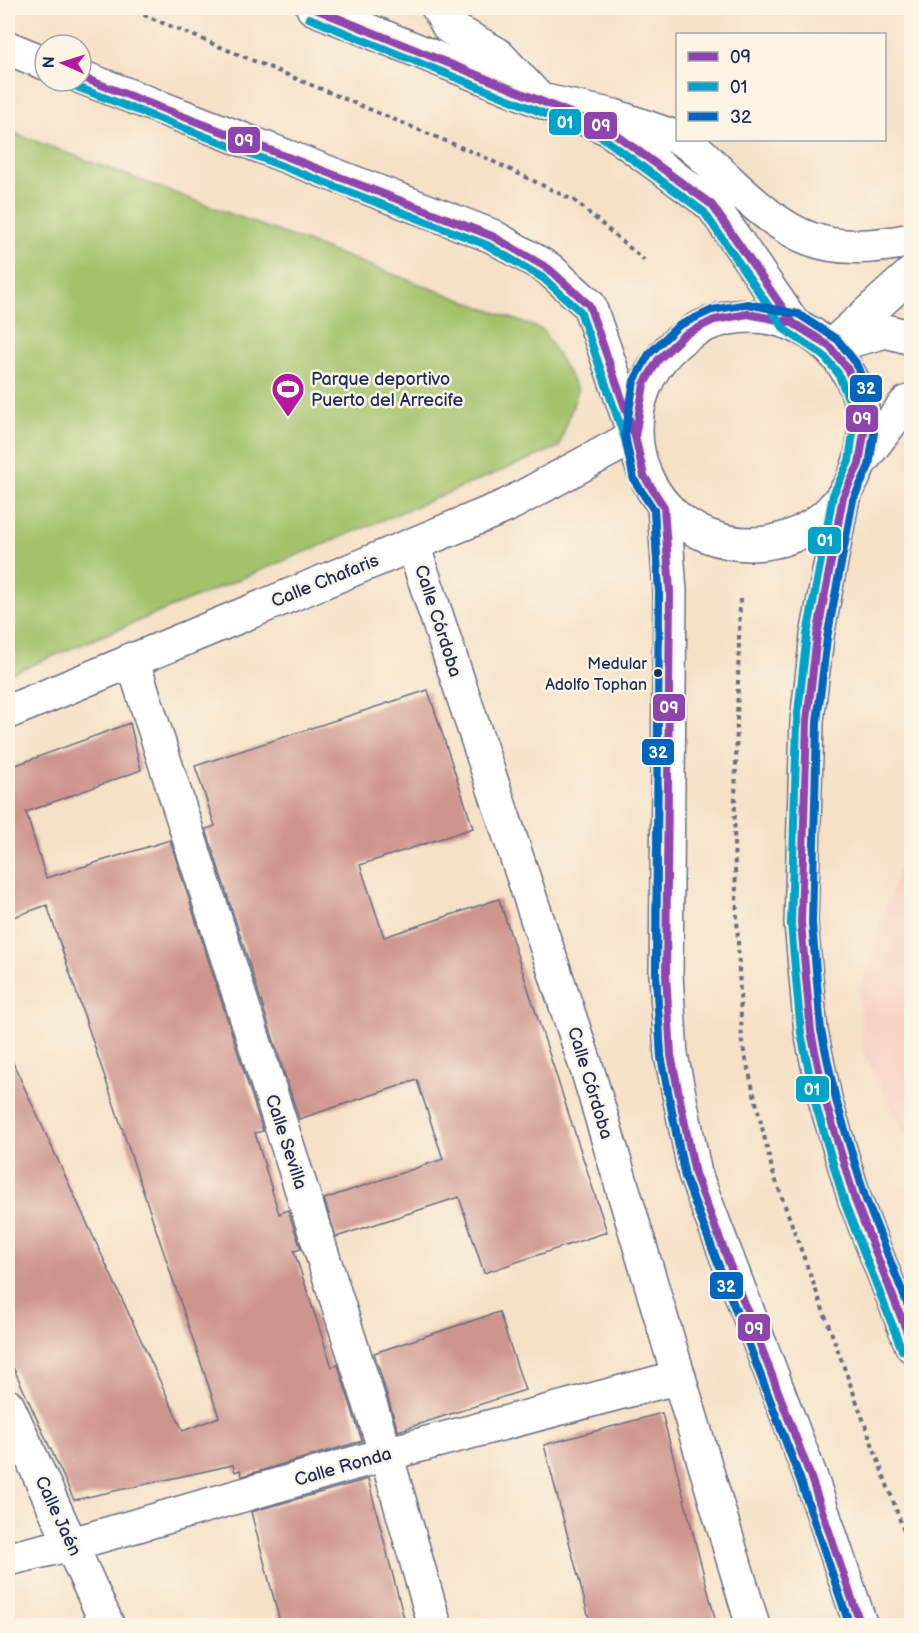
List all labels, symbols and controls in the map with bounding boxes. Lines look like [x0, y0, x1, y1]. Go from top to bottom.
north arrow [33, 33, 93, 93]
legend [676, 33, 886, 141]
text: 09 [730, 47, 751, 68]
text: N [40, 56, 59, 69]
text: 01 [730, 77, 748, 98]
text: 32 [730, 107, 752, 128]
line badge: 01 [548, 108, 582, 136]
line badge: 09 [583, 111, 618, 140]
text: 01 [557, 114, 573, 133]
text: 09 [591, 117, 611, 136]
line badge: 09 [227, 126, 261, 154]
text: 09 [234, 132, 254, 151]
place label: Parque deportivo Puerto del Arrecife [311, 369, 464, 411]
sports icon: Parque deportivo Puerto del Arrecife [270, 371, 306, 418]
line badge: 32 [849, 374, 883, 403]
text: 32 [857, 380, 876, 399]
line badge: 09 [845, 404, 879, 433]
text: 09 [852, 410, 872, 429]
line badge: 01 [807, 526, 842, 555]
text: 01 [817, 532, 833, 551]
street label: Calle Chafaris [268, 550, 382, 612]
street label: Calle Córdoba [410, 562, 466, 680]
place label: Medular Adolfo Tophan [545, 655, 647, 695]
marker: Medular Adolfo Tophan [652, 667, 664, 679]
line badge: 09 [652, 693, 686, 722]
text: 09 [659, 699, 679, 718]
line badge: 32 [641, 738, 675, 766]
text: 32 [649, 744, 668, 763]
street label: Calle Córdoba [563, 1024, 617, 1142]
line badge: 01 [795, 1075, 830, 1103]
text: 01 [804, 1081, 820, 1100]
street label: Calle Sevilla [261, 1092, 311, 1192]
line badge: 32 [709, 1271, 744, 1300]
text: 32 [717, 1278, 736, 1297]
line badge: 09 [737, 1313, 771, 1342]
text: 09 [744, 1320, 764, 1339]
street label: Calle Ronda [292, 1443, 394, 1491]
street label: Calle Jaén [30, 1473, 86, 1559]

